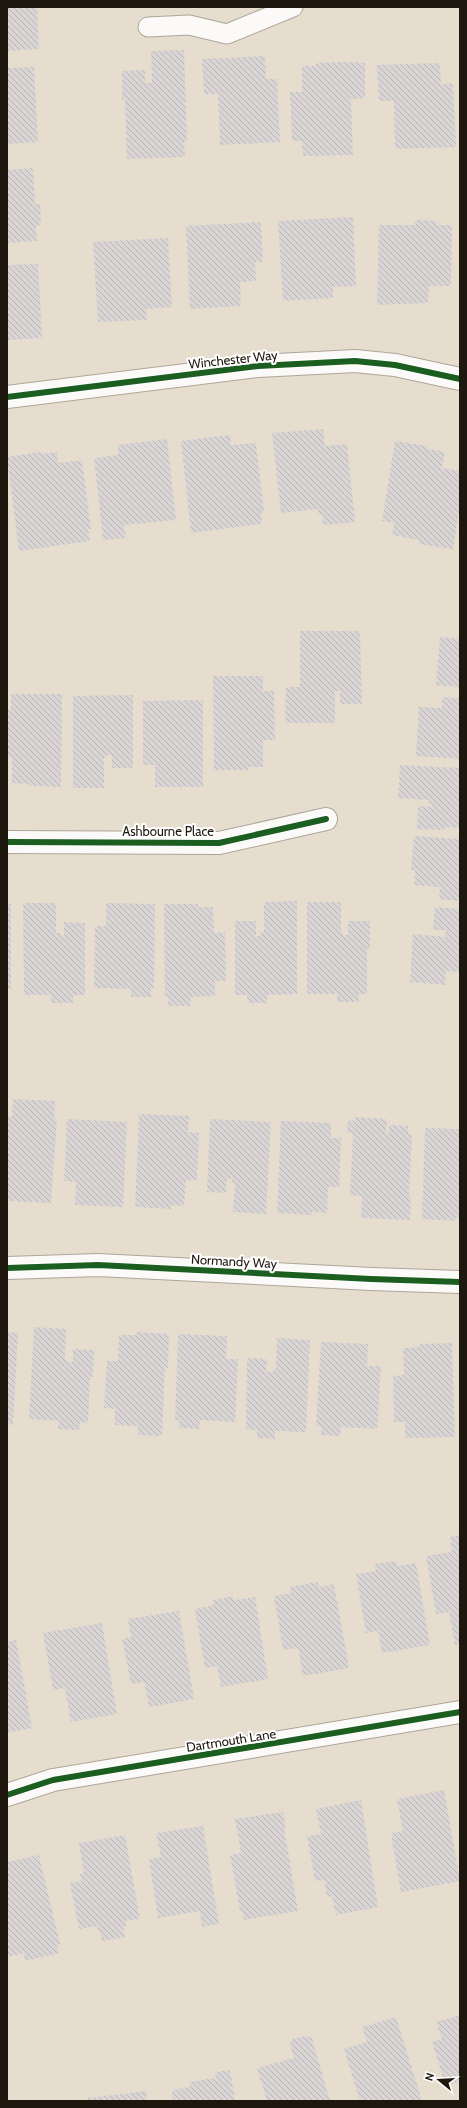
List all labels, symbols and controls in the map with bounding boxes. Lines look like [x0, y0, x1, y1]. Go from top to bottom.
street label: Winchester Way [188, 346, 279, 372]
street label: Ashbourne Place [122, 823, 214, 839]
street label: Normandy Way [191, 1251, 278, 1271]
street label: Dartmouth Lane [185, 1725, 277, 1755]
north arrow [419, 2060, 459, 2100]
text: N [422, 2071, 437, 2083]

